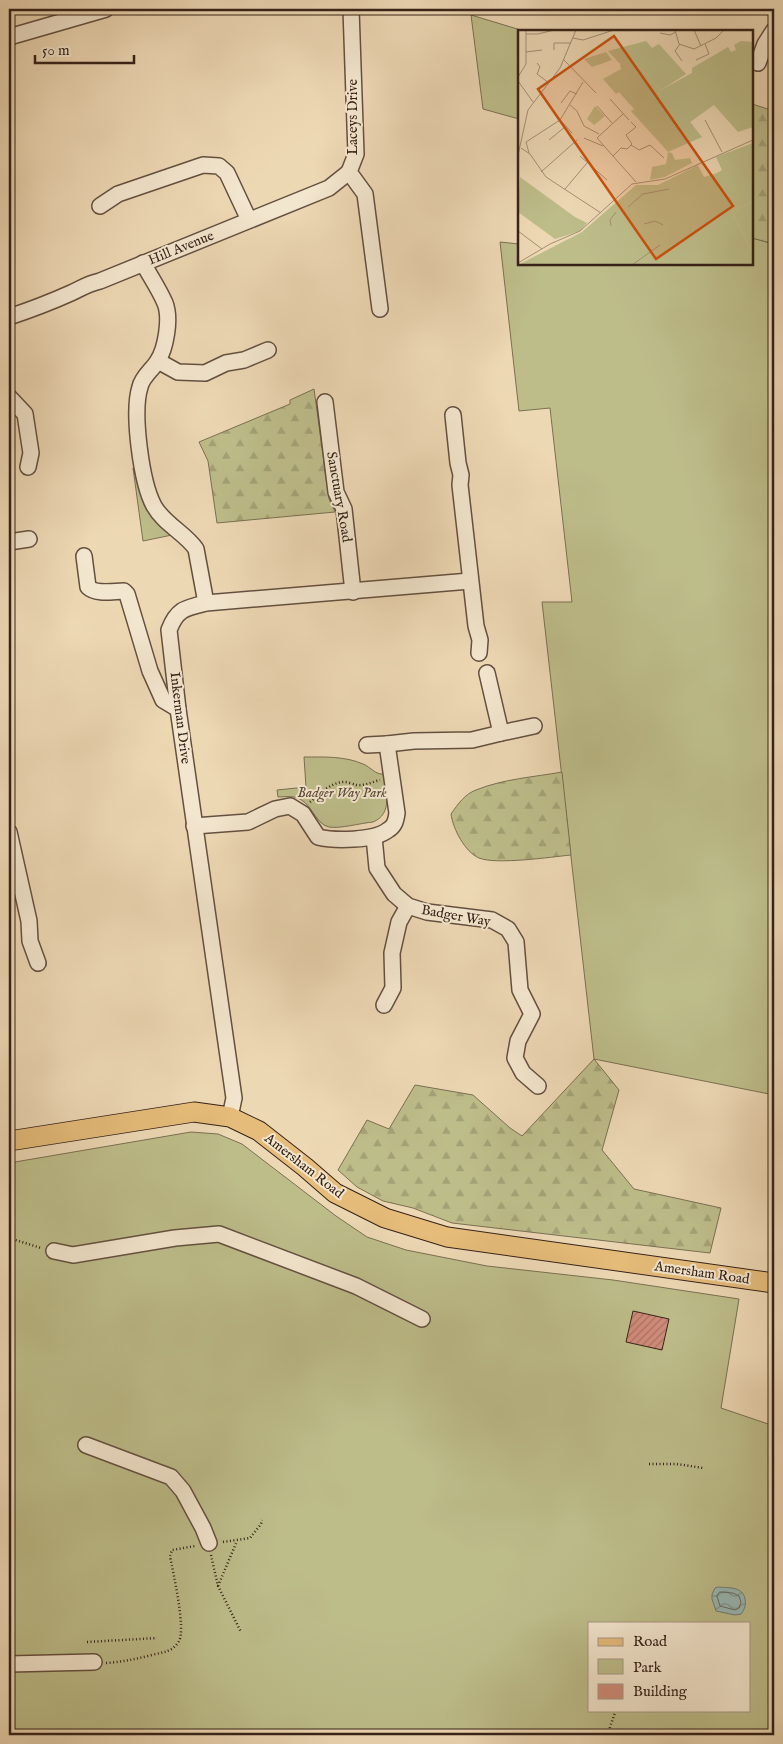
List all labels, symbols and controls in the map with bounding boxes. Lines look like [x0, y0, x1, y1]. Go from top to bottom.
inset map [518, 30, 753, 265]
scale bar [35, 32, 134, 64]
text: 50 m [42, 41, 70, 60]
street label: Laceys Drive [344, 78, 362, 155]
street label: Hill Avenue [146, 226, 217, 269]
street label: Sanctuary Road [322, 450, 356, 544]
street label: Inkerman Drive [165, 671, 195, 766]
park label: Badger Way Park [297, 784, 387, 803]
street label: Badger Way [420, 901, 492, 931]
street label: Amersham Road [260, 1129, 348, 1203]
street label: Amersham Road [652, 1257, 751, 1289]
legend [588, 1622, 750, 1712]
text: Road [633, 1632, 668, 1651]
text: Park [633, 1658, 663, 1677]
text: Building [633, 1682, 688, 1701]

